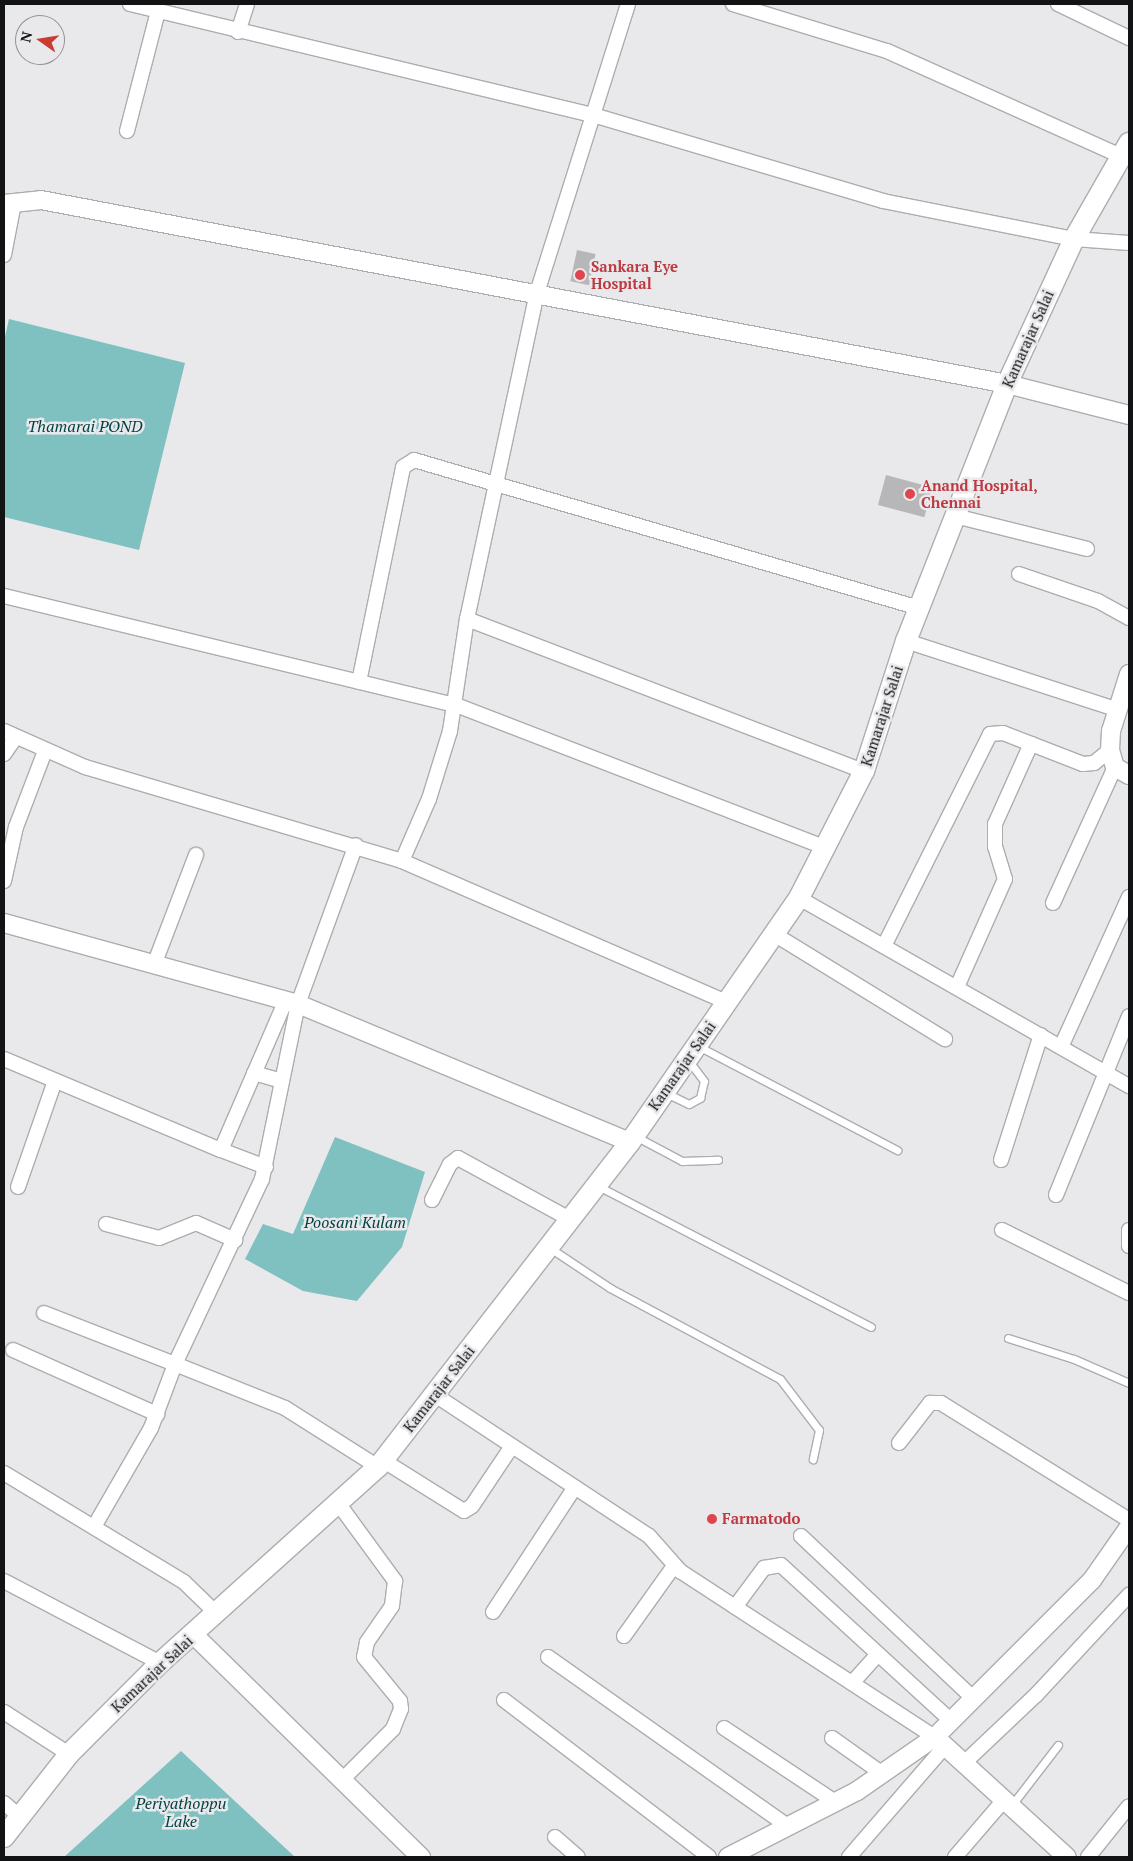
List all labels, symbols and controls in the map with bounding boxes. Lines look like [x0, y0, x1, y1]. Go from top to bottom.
north arrow [15, 15, 65, 65]
text: N [15, 29, 36, 44]
place label: Sankara Eye Hospital [591, 257, 678, 292]
marker: Sankara Eye Hospital [573, 268, 587, 282]
street label: Kamarajar Salai [998, 288, 1058, 390]
water label: Thamarai POND [27, 416, 143, 436]
place label: Anand Hospital, Chennai [921, 476, 1038, 511]
marker: Anand Hospital, Chennai [903, 487, 917, 501]
street label: Kamarajar Salai [857, 663, 907, 769]
street label: Kamarajar Salai [645, 1018, 719, 1114]
water label: Poosani Kulam [304, 1212, 406, 1232]
street label: Kamarajar Salai [400, 1342, 478, 1436]
place label: Farmatodo [722, 1510, 800, 1528]
marker: Farmatodo [706, 1513, 718, 1525]
street label: Kamarajar Salai [108, 1632, 196, 1716]
water label: Periyathoppu Lake [136, 1793, 226, 1831]

